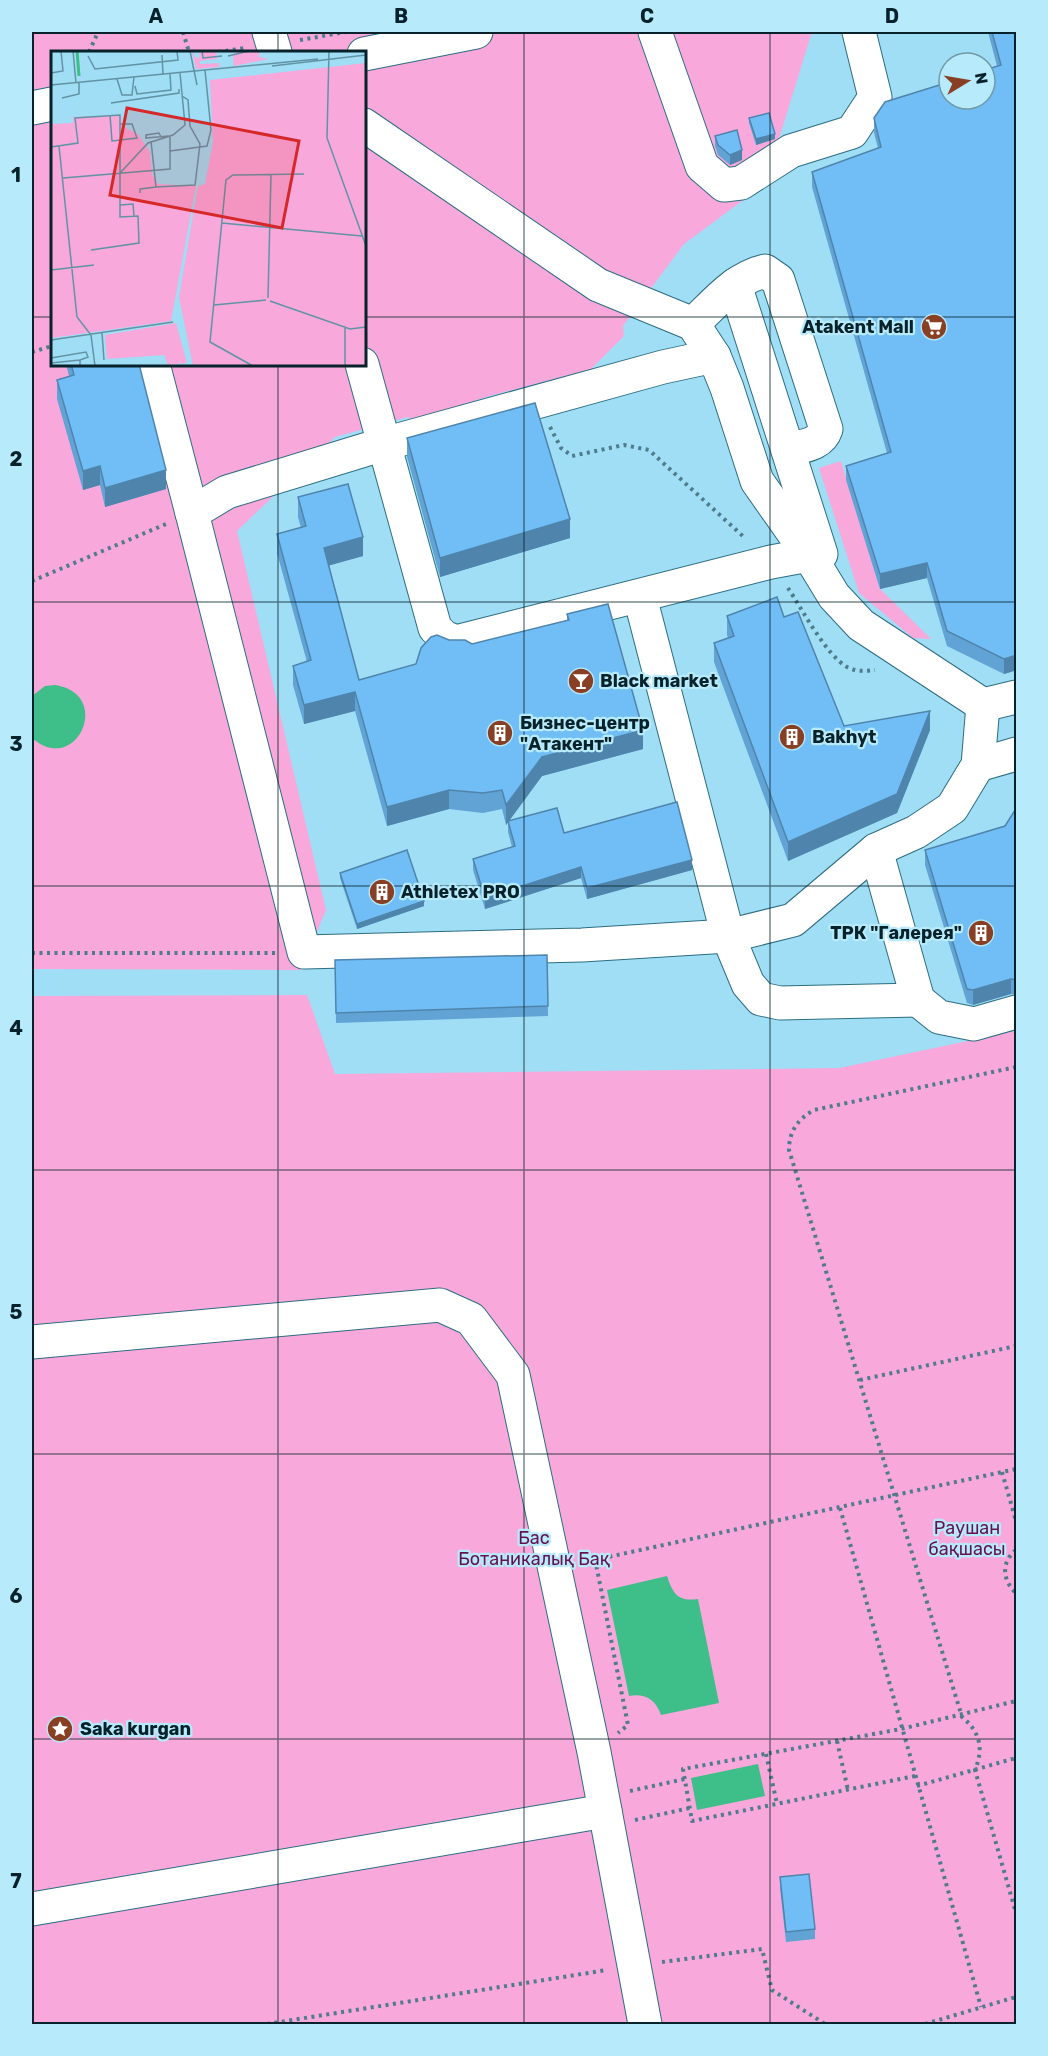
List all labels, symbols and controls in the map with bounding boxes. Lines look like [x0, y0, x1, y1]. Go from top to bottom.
text: A [149, 4, 164, 28]
text: B [394, 4, 408, 28]
text: C [640, 4, 654, 28]
text: D [885, 4, 899, 28]
inset map [51, 51, 366, 366]
north arrow [937, 51, 997, 111]
text: N [971, 71, 992, 86]
text: 1 [11, 163, 21, 187]
supermarket icon: Atakent Mall [919, 312, 949, 342]
place label: Atakent Mall [802, 316, 914, 338]
text: 2 [10, 447, 23, 471]
bar icon: Black market [566, 666, 596, 696]
place label: Black market [600, 670, 718, 692]
place label: Бизнес-центр "Атакент" [520, 712, 650, 755]
building icon: Бизнес-центр "Атакент" [485, 718, 515, 748]
building icon: Bakhyt [777, 722, 807, 752]
place label: Bakhyt [812, 726, 876, 748]
text: 3 [9, 732, 23, 756]
building icon: Athletex PRO [367, 877, 397, 907]
place label: Athletex PRO [401, 881, 520, 903]
building icon: ТРК "Галерея" [966, 918, 996, 948]
place label: ТРК "Галерея" [830, 922, 962, 944]
text: 4 [9, 1016, 23, 1040]
text: 5 [10, 1300, 23, 1324]
park label: Раушан бақшасы [928, 1517, 1006, 1560]
park label: Бас Ботаникалық Бақ [458, 1527, 611, 1570]
text: 6 [9, 1584, 23, 1608]
place icon: Saka kurgan [45, 1714, 75, 1744]
place label: Saka kurgan [80, 1718, 191, 1740]
text: 7 [10, 1869, 22, 1893]

